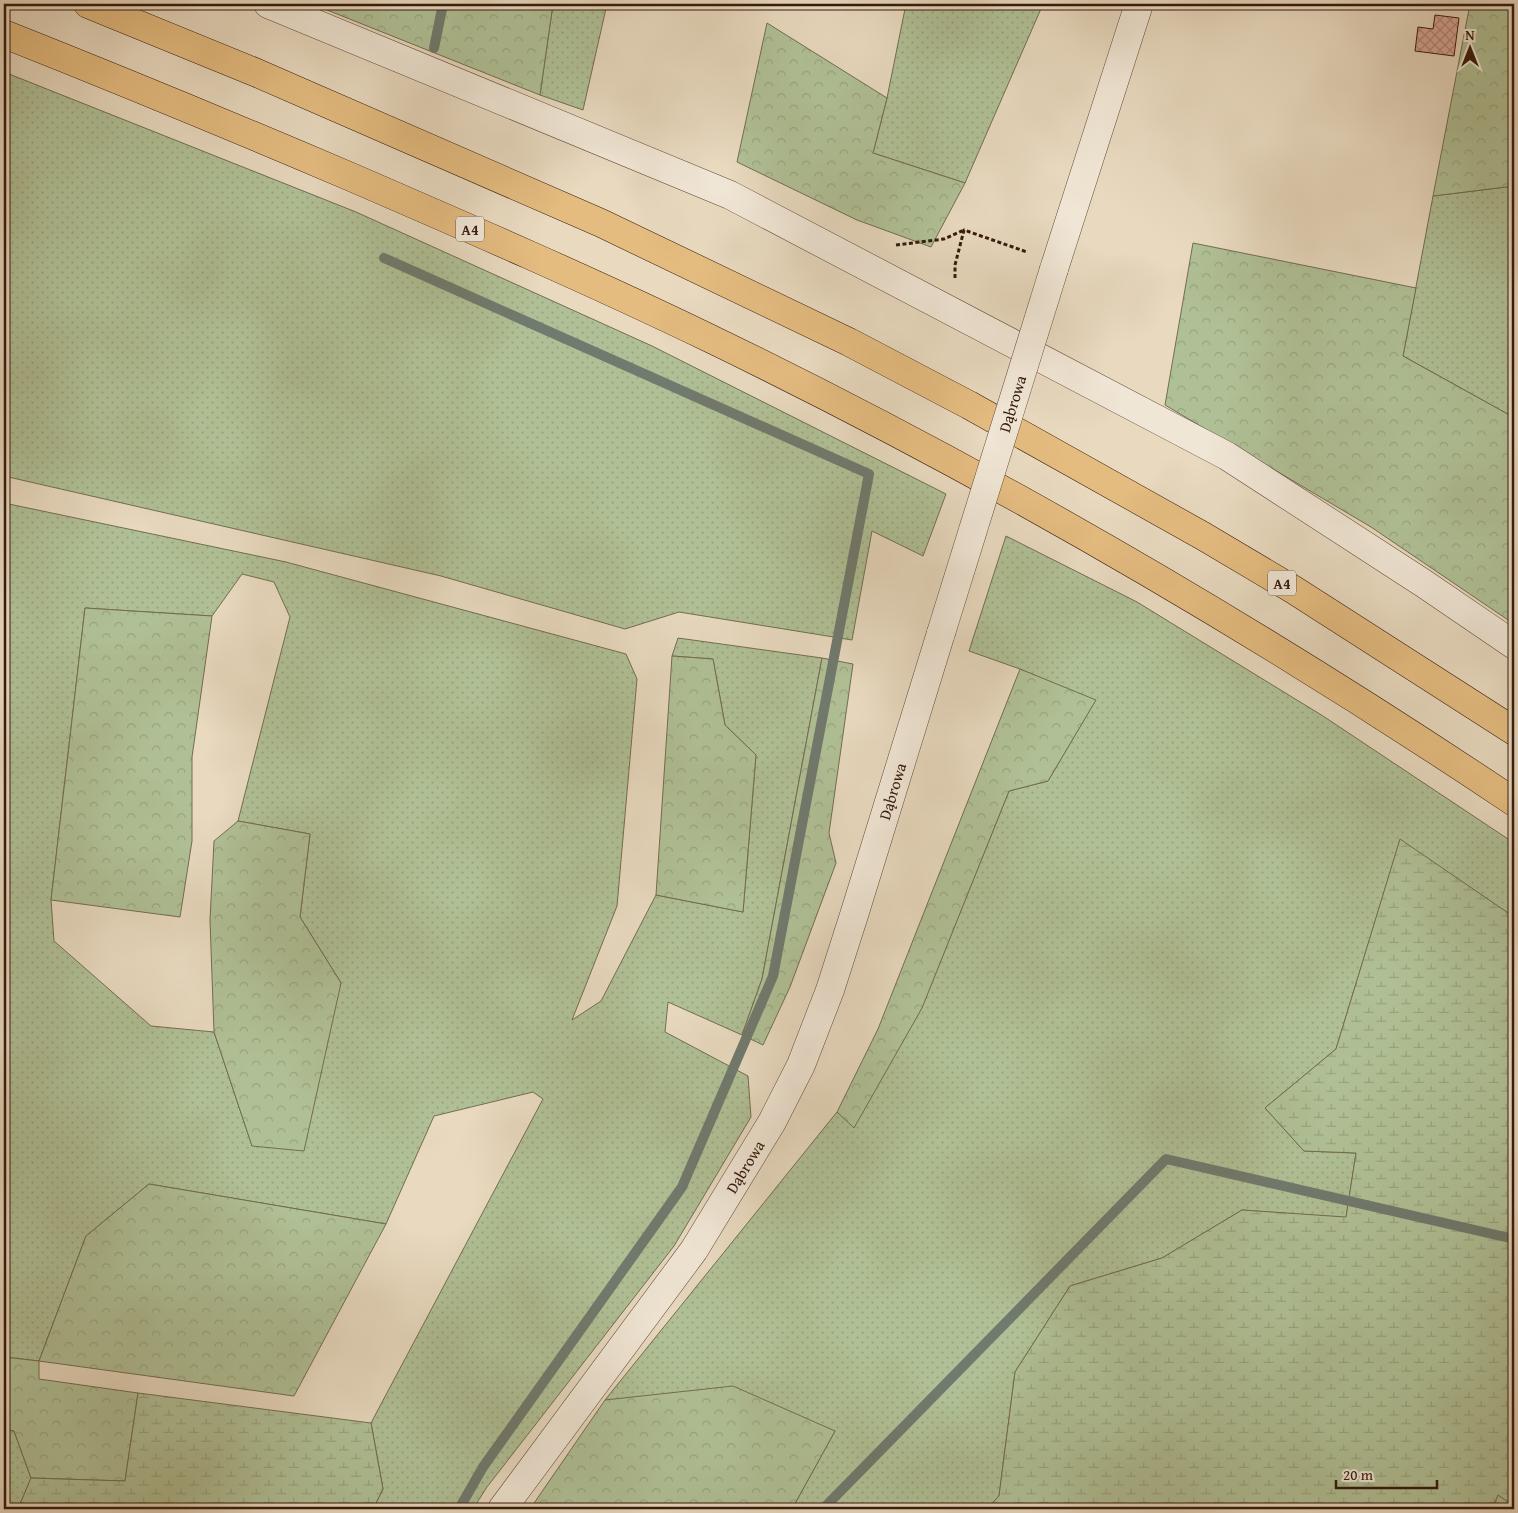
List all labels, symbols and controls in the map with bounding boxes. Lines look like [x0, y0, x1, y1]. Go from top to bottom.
north arrow [1446, 22, 1496, 72]
text: N [1465, 25, 1475, 45]
road number: A4 [456, 216, 484, 242]
street label: Dąbrowa [992, 372, 1032, 435]
road number: A4 [1268, 570, 1296, 596]
street label: Dąbrowa [872, 759, 912, 823]
street label: Dąbrowa [719, 1135, 770, 1198]
scale bar [1336, 1458, 1437, 1490]
text: 20 m [1343, 1464, 1374, 1485]

